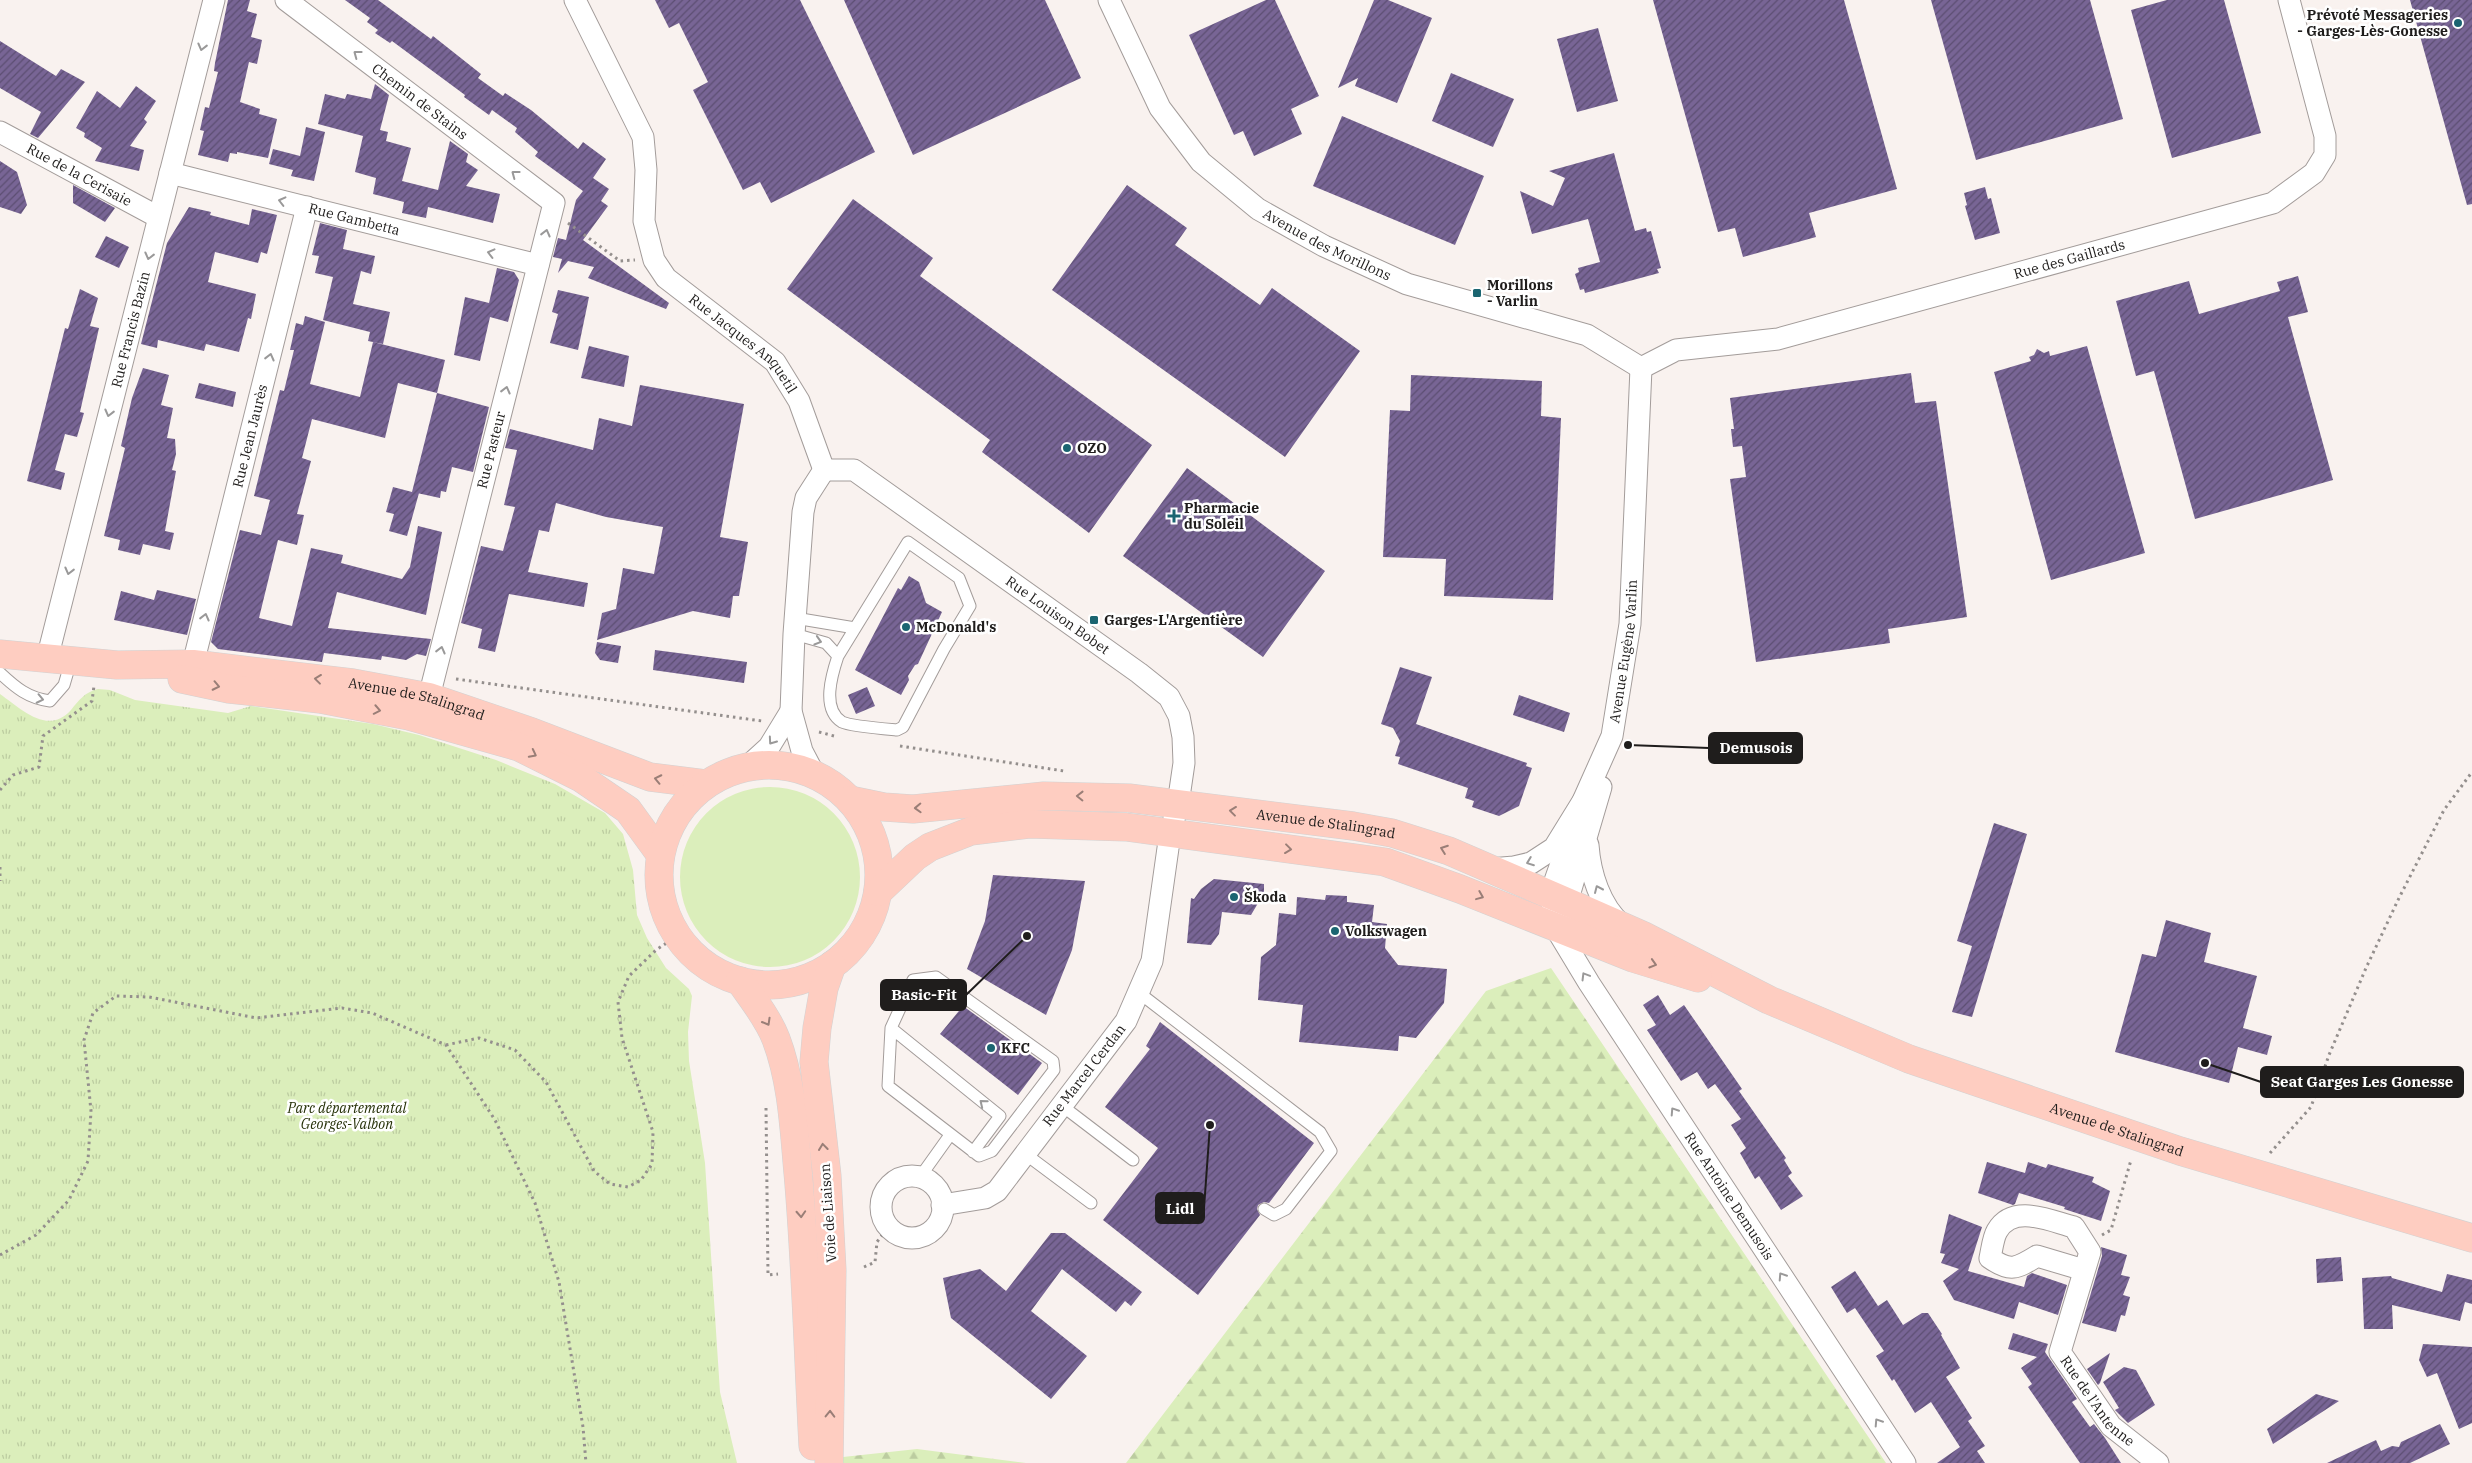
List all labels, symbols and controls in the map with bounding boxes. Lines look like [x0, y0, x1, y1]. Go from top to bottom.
place label: Prévoté Messageries - Garges-Lès-Gonesse [2297, 6, 2448, 40]
marker: Prévoté Messageries - Garges-Lès-Gonesse [2452, 17, 2464, 29]
one-way arrow [197, 43, 208, 52]
one-way arrow [353, 51, 363, 60]
street label: Chemin de Stains [368, 59, 472, 144]
street label: Rue de la Cerisaie [24, 139, 135, 210]
one-way arrow [512, 171, 521, 179]
one-way arrow [278, 196, 287, 207]
street label: Rue Gambetta [307, 199, 402, 239]
street label: Avenue des Morillons [1260, 205, 1394, 285]
one-way arrow [540, 228, 551, 237]
street label: Rue des Gaillards [2012, 235, 2127, 283]
one-way arrow [487, 249, 495, 259]
one-way arrow [144, 251, 154, 259]
street label: Rue Francis Bazin [107, 269, 154, 389]
place label: Morillons - Varlin [1487, 276, 1553, 310]
marker: Morillons - Varlin [1471, 287, 1483, 299]
street label: Rue Jacques Anquetil [685, 290, 801, 397]
one-way arrow [264, 353, 275, 362]
street label: Rue Jean Jaurès [228, 382, 271, 489]
one-way arrow [500, 386, 511, 395]
one-way arrow [104, 409, 115, 418]
street label: Rue Pasteur [473, 409, 509, 491]
place label: OZO [1077, 439, 1107, 457]
marker: OZO [1061, 442, 1073, 454]
place label: Pharmacie du Soleil [1184, 499, 1259, 533]
marker: Pharmacie du Soleil [1168, 510, 1180, 522]
one-way arrow [64, 566, 75, 575]
street label: Rue Louison Bobet [1002, 572, 1113, 658]
street label: Avenue Eugène Varlin [1605, 579, 1641, 724]
place label: Garges-L'Argentière [1104, 611, 1243, 629]
one-way arrow [199, 612, 210, 621]
marker: Garges-L'Argentière [1088, 614, 1100, 626]
place label: McDonald's [916, 618, 996, 636]
marker: McDonald's [900, 621, 912, 633]
one-way arrow [814, 636, 822, 646]
one-way arrow [435, 645, 446, 654]
one-way arrow [314, 674, 322, 685]
street label: Avenue de Stalingrad [347, 674, 487, 724]
one-way arrow [212, 680, 221, 691]
one-way arrow [36, 693, 45, 704]
one-way arrow [372, 705, 381, 715]
callout: Demusois [1709, 733, 1802, 763]
one-way arrow [769, 735, 778, 745]
text: Demusois [1719, 738, 1793, 757]
one-way arrow [528, 748, 537, 758]
one-way arrow [653, 774, 662, 784]
one-way arrow [1076, 791, 1084, 801]
one-way arrow [914, 803, 922, 814]
street label: Avenue de Stalingrad [1255, 805, 1397, 843]
one-way arrow [1229, 807, 1237, 817]
one-way arrow [1285, 843, 1293, 854]
one-way arrow [1440, 845, 1449, 856]
one-way arrow [1526, 856, 1535, 866]
one-way arrow [1594, 885, 1605, 894]
place label: Škoda [1244, 887, 1286, 906]
one-way arrow [1475, 890, 1484, 901]
marker: Škoda [1228, 891, 1240, 903]
place label: Volkswagen [1345, 922, 1427, 940]
marker: Volkswagen [1329, 925, 1341, 937]
one-way arrow [1649, 959, 1657, 969]
one-way arrow [1581, 972, 1591, 981]
callout: Basic-Fit [881, 980, 966, 1010]
text: Basic-Fit [891, 985, 957, 1004]
one-way arrow [761, 1016, 771, 1025]
street label: Rue Marcel Cerdan [1039, 1020, 1129, 1130]
place label: KFC [1001, 1039, 1030, 1057]
marker: KFC [985, 1042, 997, 1054]
callout: Seat Garges Les Gonesse [2261, 1067, 2463, 1097]
text: Seat Garges Les Gonesse [2271, 1072, 2453, 1091]
street label: Avenue de Stalingrad [2047, 1098, 2186, 1161]
park label: Parc départemental Georges-Valbon [286, 1099, 408, 1133]
one-way arrow [980, 1100, 989, 1108]
one-way arrow [1671, 1108, 1680, 1117]
street label: Rue Antoine Demusois [1681, 1129, 1778, 1264]
one-way arrow [818, 1143, 829, 1151]
street label: Voie de Liaison [816, 1163, 840, 1263]
callout: Lidl [1156, 1193, 1204, 1223]
text: Lidl [1166, 1199, 1194, 1218]
one-way arrow [795, 1211, 806, 1219]
one-way arrow [1779, 1273, 1788, 1282]
street label: Rue de l'Antenne [2056, 1352, 2138, 1450]
one-way arrow [825, 1410, 835, 1418]
one-way arrow [1875, 1419, 1884, 1428]

